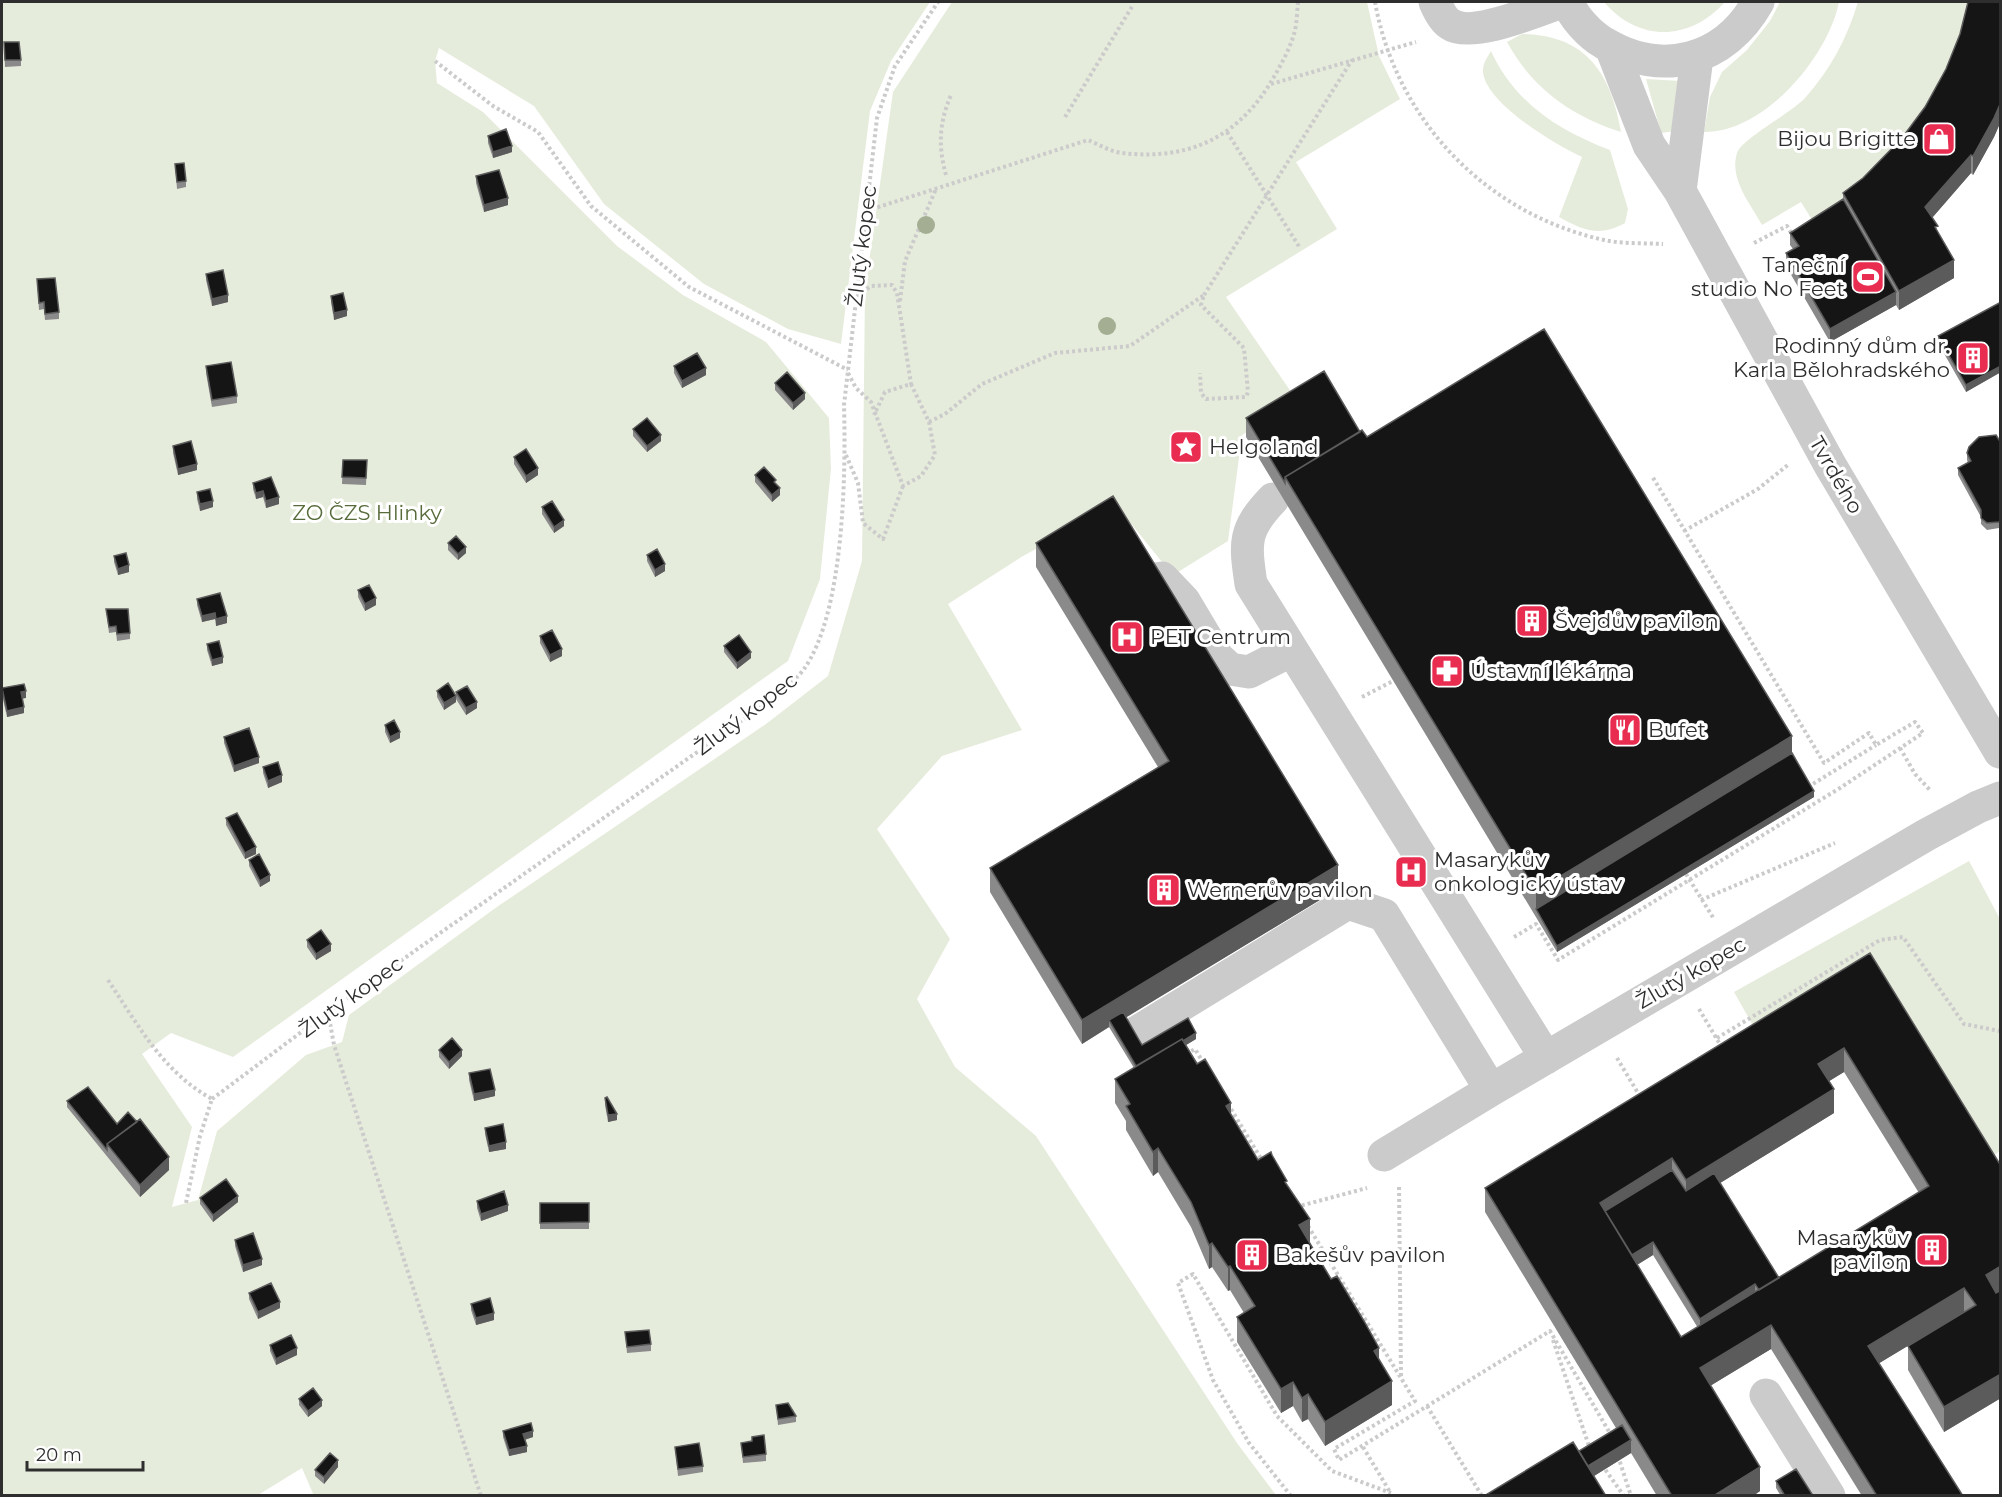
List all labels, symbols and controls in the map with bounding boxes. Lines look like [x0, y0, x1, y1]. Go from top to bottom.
shop icon: Bijou Brigitte [1921, 121, 1957, 157]
place label: Bijou Brigitte [1777, 126, 1916, 151]
street label: Žlutý kopec [842, 184, 881, 308]
place label: Taneční studio No Feet [1691, 252, 1846, 301]
sports icon: Taneční studio No Feet [1850, 259, 1886, 295]
place label: Rodinný dům dr. Karla Bělohradského [1733, 333, 1950, 382]
building icon: Rodinný dům dr. Karla Bělohradského [1955, 340, 1991, 376]
place icon: Helgoland [1168, 429, 1204, 465]
street label: Tvrdého [1804, 432, 1869, 518]
place label: Helgoland [1209, 434, 1318, 459]
park label: ZO ČZS Hlinky [292, 500, 442, 525]
building icon: Švejdův pavilon [1514, 603, 1550, 639]
place label: Švejdův pavilon [1555, 608, 1719, 633]
hospital icon: PET Centrum [1109, 619, 1145, 655]
place label: PET Centrum [1150, 624, 1291, 649]
pharmacy icon: Ústavní lékárna [1429, 653, 1465, 689]
place label: Ústavní lékárna [1470, 658, 1632, 683]
street label: Žlutý kopec [689, 667, 802, 760]
restaurant icon: Bufet [1607, 712, 1643, 748]
place label: Bufet [1648, 717, 1706, 742]
place label: Masarykův onkologický ústav [1434, 847, 1623, 896]
hospital icon: Masarykův onkologický ústav [1393, 854, 1429, 890]
building icon: Wernerův pavilon [1146, 872, 1182, 908]
place label: Wernerův pavilon [1187, 877, 1373, 902]
street label: Žlutý kopec [1632, 931, 1750, 1014]
street label: Žlutý kopec [294, 951, 407, 1043]
place label: Masarykův pavilon [1796, 1225, 1910, 1274]
building icon: Masarykův pavilon [1914, 1232, 1950, 1268]
building icon: Bakešův pavilon [1234, 1237, 1270, 1273]
place label: Bakešův pavilon [1275, 1242, 1446, 1267]
scale bar [27, 1434, 142, 1472]
text: 20 m [36, 1444, 82, 1466]

